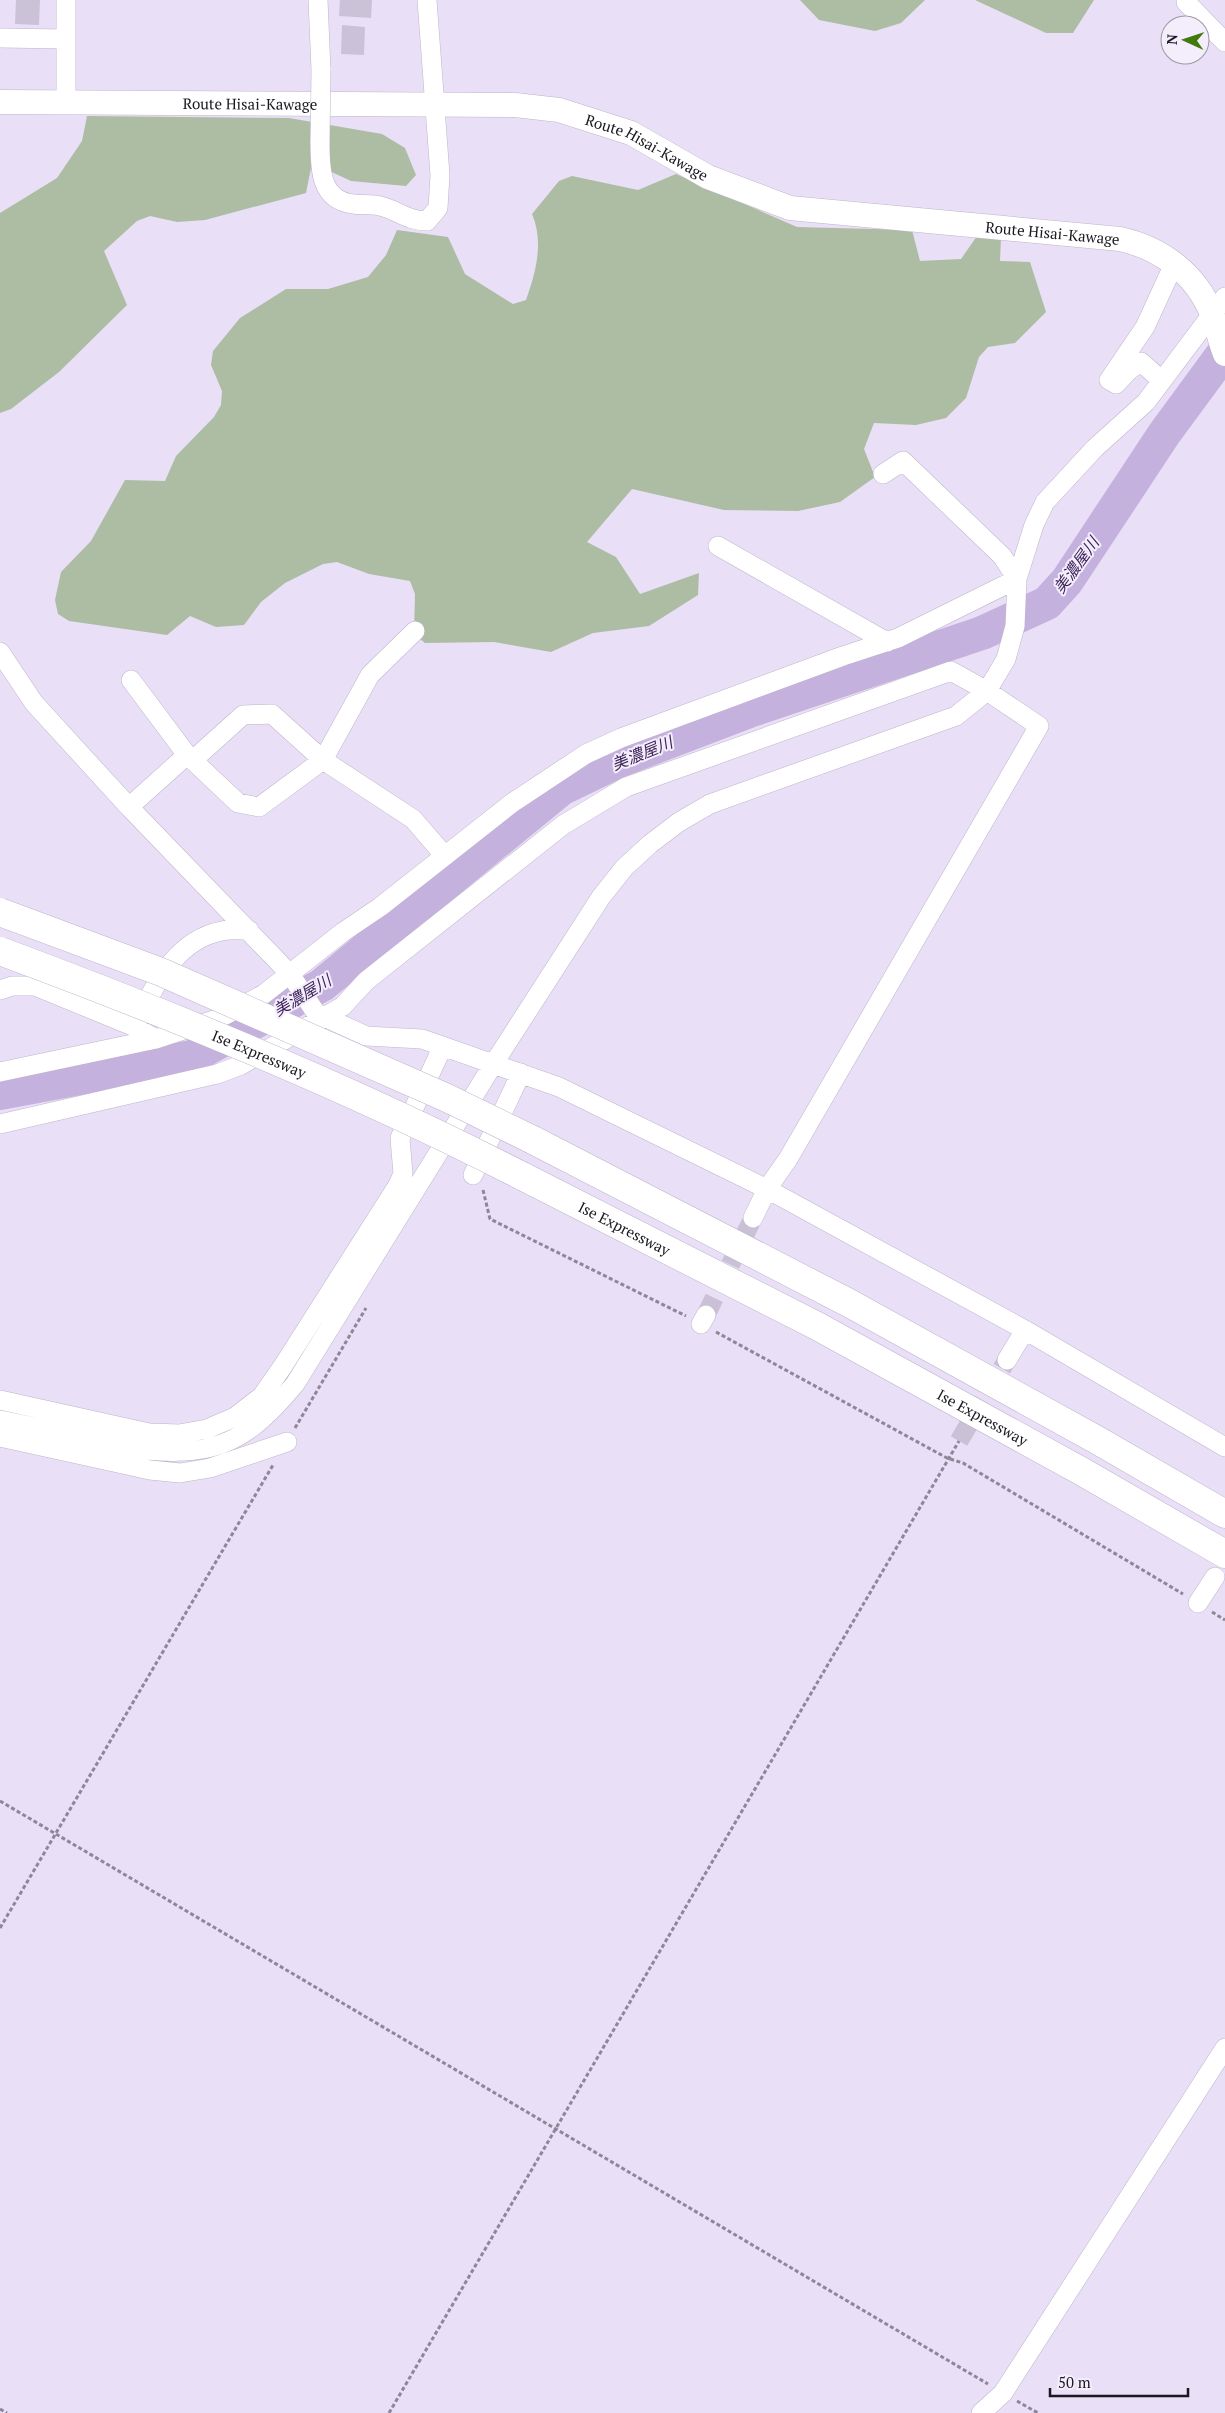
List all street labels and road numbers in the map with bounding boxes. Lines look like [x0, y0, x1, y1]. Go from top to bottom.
street label: Route Hisai-Kawage [183, 93, 317, 114]
street label: Route Hisai-Kawage [583, 109, 712, 185]
street label: Route Hisai-Kawage [985, 216, 1121, 249]
street label: Ise Expressway [209, 1025, 310, 1083]
street label: Ise Expressway [575, 1196, 674, 1260]
street label: Ise Expressway [934, 1384, 1032, 1450]

